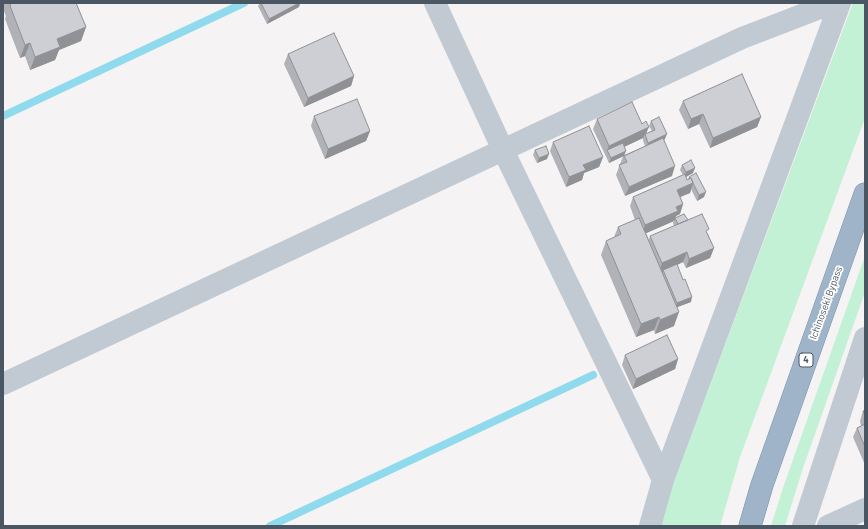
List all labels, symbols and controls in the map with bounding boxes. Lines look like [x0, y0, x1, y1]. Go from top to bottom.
street label: Ichinoseki Bypass [807, 265, 845, 341]
road number: 4 [799, 353, 813, 367]

